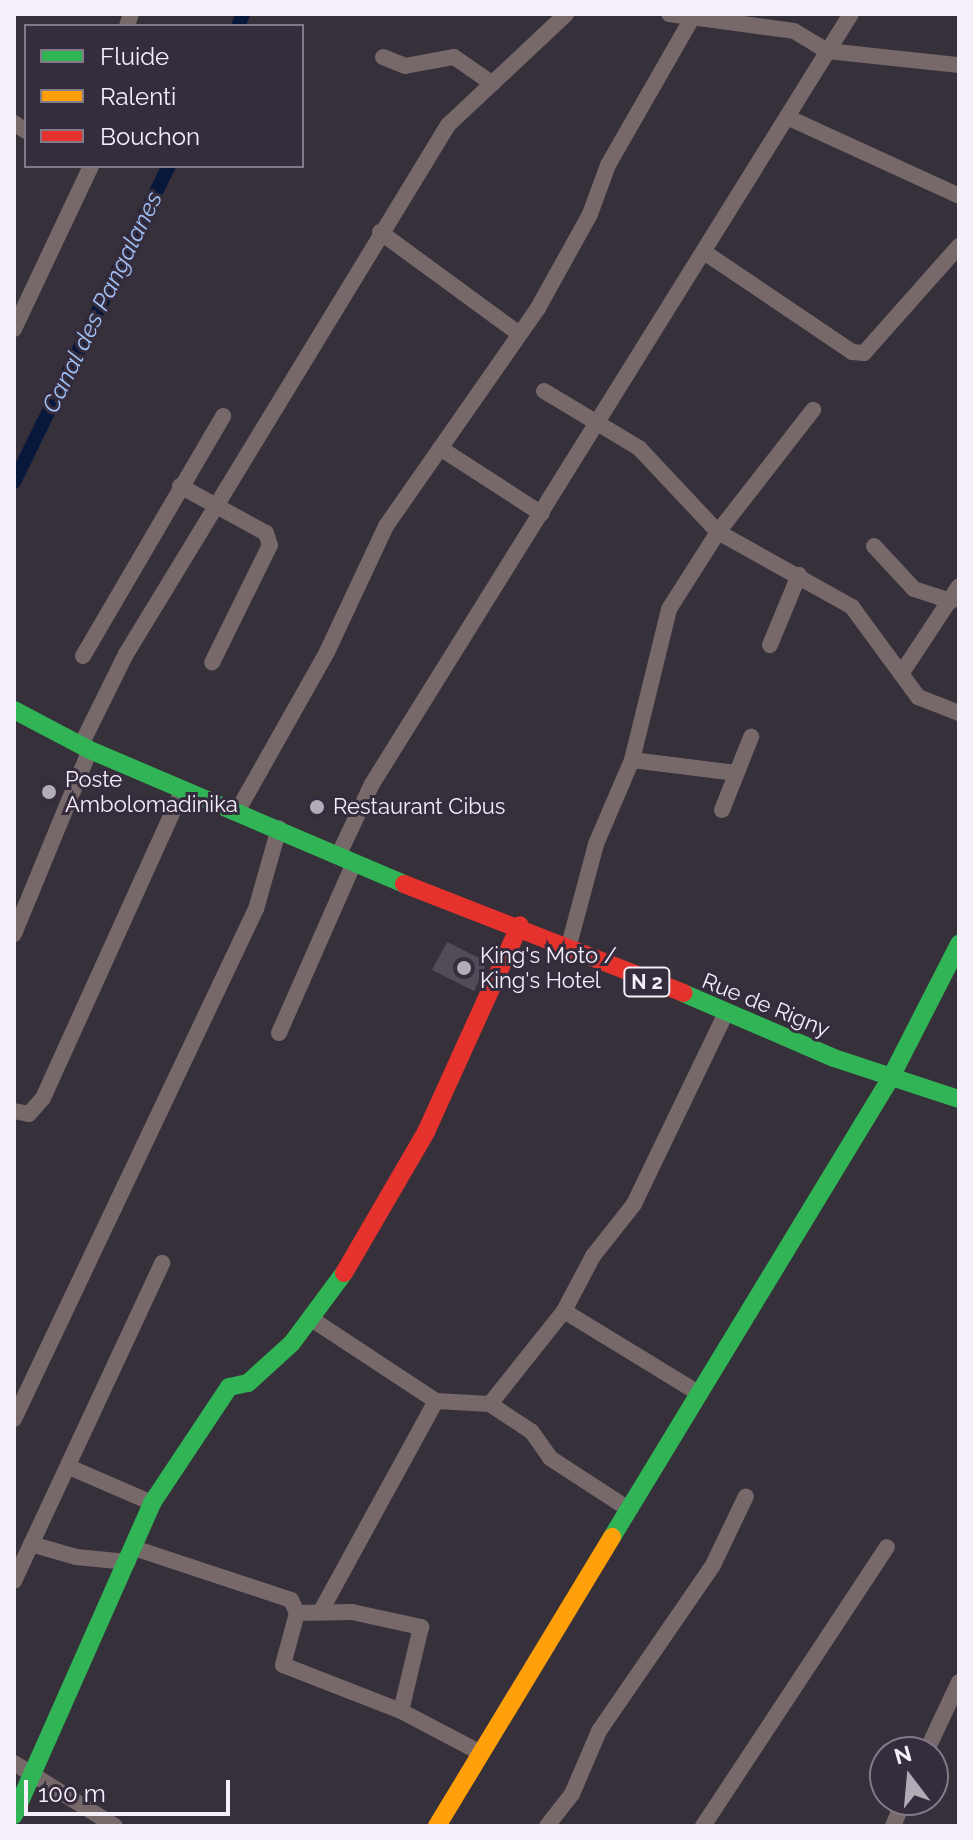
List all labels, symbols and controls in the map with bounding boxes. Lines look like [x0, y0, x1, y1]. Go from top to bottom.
legend [24, 24, 304, 168]
text: Fluide [100, 42, 169, 71]
text: Ralenti [100, 82, 176, 111]
text: Bouchon [100, 122, 200, 151]
water label: Canal des Pangalanes [36, 186, 168, 418]
place label: Poste Ambolomadinika [65, 766, 238, 818]
marker: Poste Ambolomadinika [40, 783, 58, 801]
place label: Restaurant Cibus [333, 794, 505, 820]
marker: Restaurant Cibus [308, 798, 326, 816]
place label: King's Moto / King's Hotel [480, 942, 617, 994]
marker: King's Moto / King's Hotel [455, 959, 473, 977]
road number: N 2 [623, 966, 671, 998]
street label: Rue de Rigny [698, 967, 834, 1043]
north arrow [869, 1736, 949, 1816]
text: N [891, 1740, 915, 1770]
scale bar [28, 1764, 234, 1814]
text: 100 m [38, 1779, 106, 1808]

